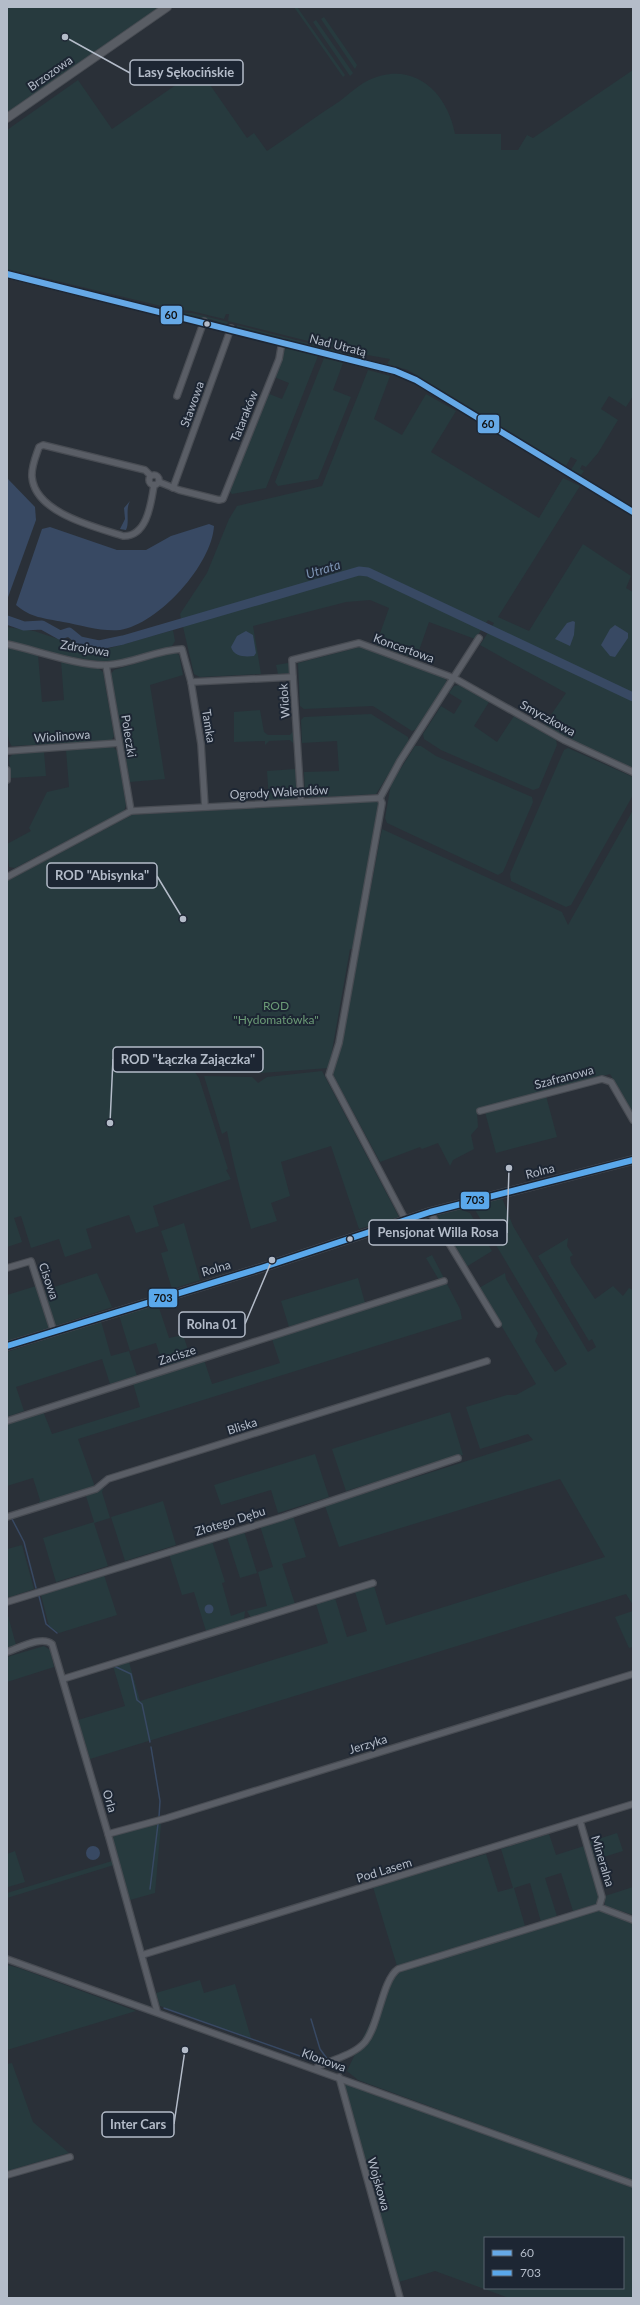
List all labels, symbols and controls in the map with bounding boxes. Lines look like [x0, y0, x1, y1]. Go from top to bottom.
street label: Brzozowa [25, 52, 75, 94]
callout: Lasy Sękocińskie [130, 60, 243, 85]
text: Lasy Sękocińskie [138, 64, 234, 80]
line badge: 60 [160, 305, 183, 325]
text: 60 [165, 308, 178, 321]
unlabelled marker [202, 319, 212, 329]
street label: Nad Utratą [308, 331, 368, 359]
street label: Stawowa [177, 379, 207, 429]
street label: Tataraków [227, 388, 261, 444]
line badge: 60 [477, 414, 500, 434]
text: 60 [482, 417, 495, 430]
water label: Utrata [304, 556, 343, 582]
street label: Koncertowa [372, 630, 436, 666]
street label: Zdrojowa [59, 637, 111, 659]
street label: Widok [275, 682, 293, 719]
street label: Smyczkowa [518, 697, 578, 739]
street label: Tamka [199, 708, 219, 744]
street label: Poleczki [118, 714, 140, 759]
street label: Wiolinowa [33, 727, 91, 745]
street label: Ogrody Walendów [229, 782, 329, 802]
callout: ROD "Abisynka" [47, 863, 157, 888]
text: ROD "Abisynka" [55, 867, 149, 883]
park label: ROD "Hydomatówka" [233, 998, 319, 1027]
callout: ROD "Łączka Zajączka" [113, 1047, 263, 1072]
text: ROD "Łączka Zajączka" [121, 1051, 255, 1067]
street label: Szafranowa [533, 1062, 595, 1092]
street label: Rolna [524, 1160, 556, 1182]
line badge: 703 [460, 1191, 490, 1210]
text: 703 [465, 1193, 485, 1206]
callout: Pensjonat Willa Rosa [369, 1220, 507, 1245]
text: Pensjonat Willa Rosa [377, 1224, 499, 1240]
unlabelled marker [345, 1234, 355, 1244]
street label: Rolna [200, 1257, 232, 1279]
street label: Cisowa [36, 1261, 62, 1301]
line badge: 703 [148, 1288, 178, 1308]
text: 703 [153, 1291, 173, 1304]
callout: Rolna 01 [179, 1312, 245, 1337]
text: Rolna 01 [187, 1316, 237, 1332]
street label: Zacisze [156, 1342, 198, 1368]
street label: Bliska [225, 1414, 259, 1438]
street label: Złotego Dębu [193, 1503, 267, 1539]
street label: Jerzyka [347, 1731, 389, 1757]
street label: Orla [100, 1788, 120, 1814]
street label: Mineralna [588, 1834, 618, 1888]
street label: Pod Lasem [355, 1854, 414, 1886]
street label: Klonowa [300, 2045, 348, 2075]
callout: Inter Cars [102, 2112, 174, 2137]
text: Inter Cars [110, 2116, 166, 2132]
street label: Wojskowa [364, 2156, 394, 2212]
legend [484, 2237, 624, 2289]
text: 60 [520, 2245, 534, 2260]
text: 703 [520, 2265, 541, 2280]

